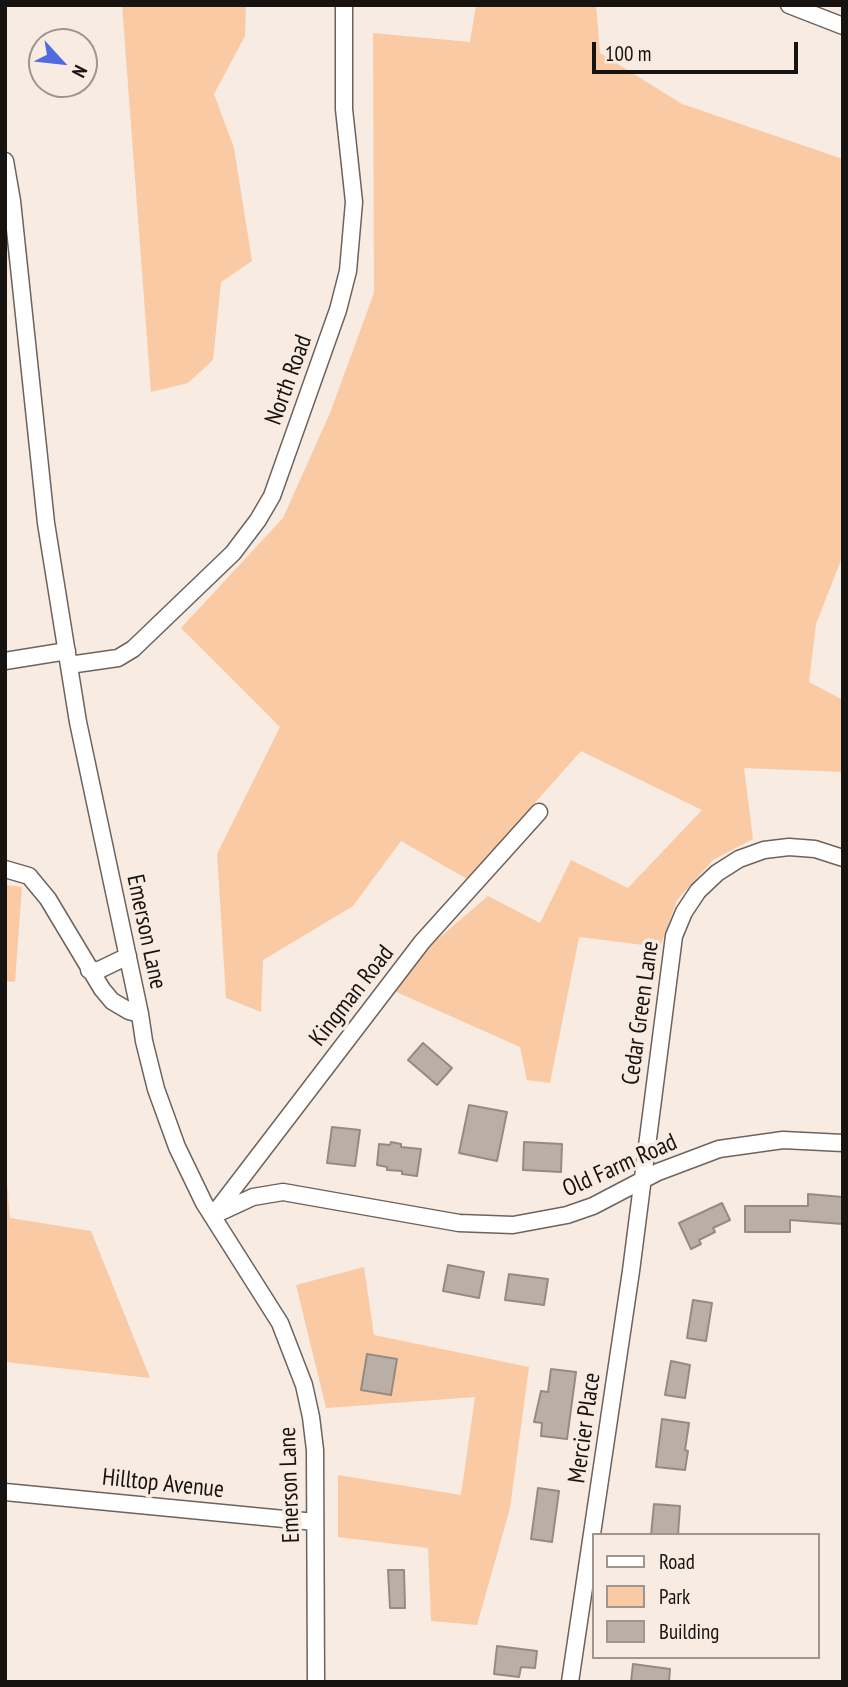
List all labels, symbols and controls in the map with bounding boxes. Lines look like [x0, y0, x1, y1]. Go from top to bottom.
north arrow [28, 28, 98, 98]
scale bar [596, 28, 802, 72]
text: 100 m [605, 40, 651, 67]
text: N [67, 62, 93, 82]
street label: North Road [259, 331, 319, 429]
street label: Emerson Lane [120, 872, 172, 992]
street label: Cedar Green Lane [617, 939, 665, 1087]
street label: Kingman Road [304, 940, 400, 1052]
street label: Old Farm Road [558, 1128, 682, 1204]
street label: Mercier Place [563, 1371, 607, 1485]
street label: Emerson Lane [274, 1426, 306, 1544]
street label: Hilltop Avenue [101, 1463, 225, 1505]
legend [592, 1533, 820, 1659]
text: Road [659, 1548, 695, 1575]
text: Park [659, 1583, 690, 1610]
text: Building [659, 1618, 719, 1645]

